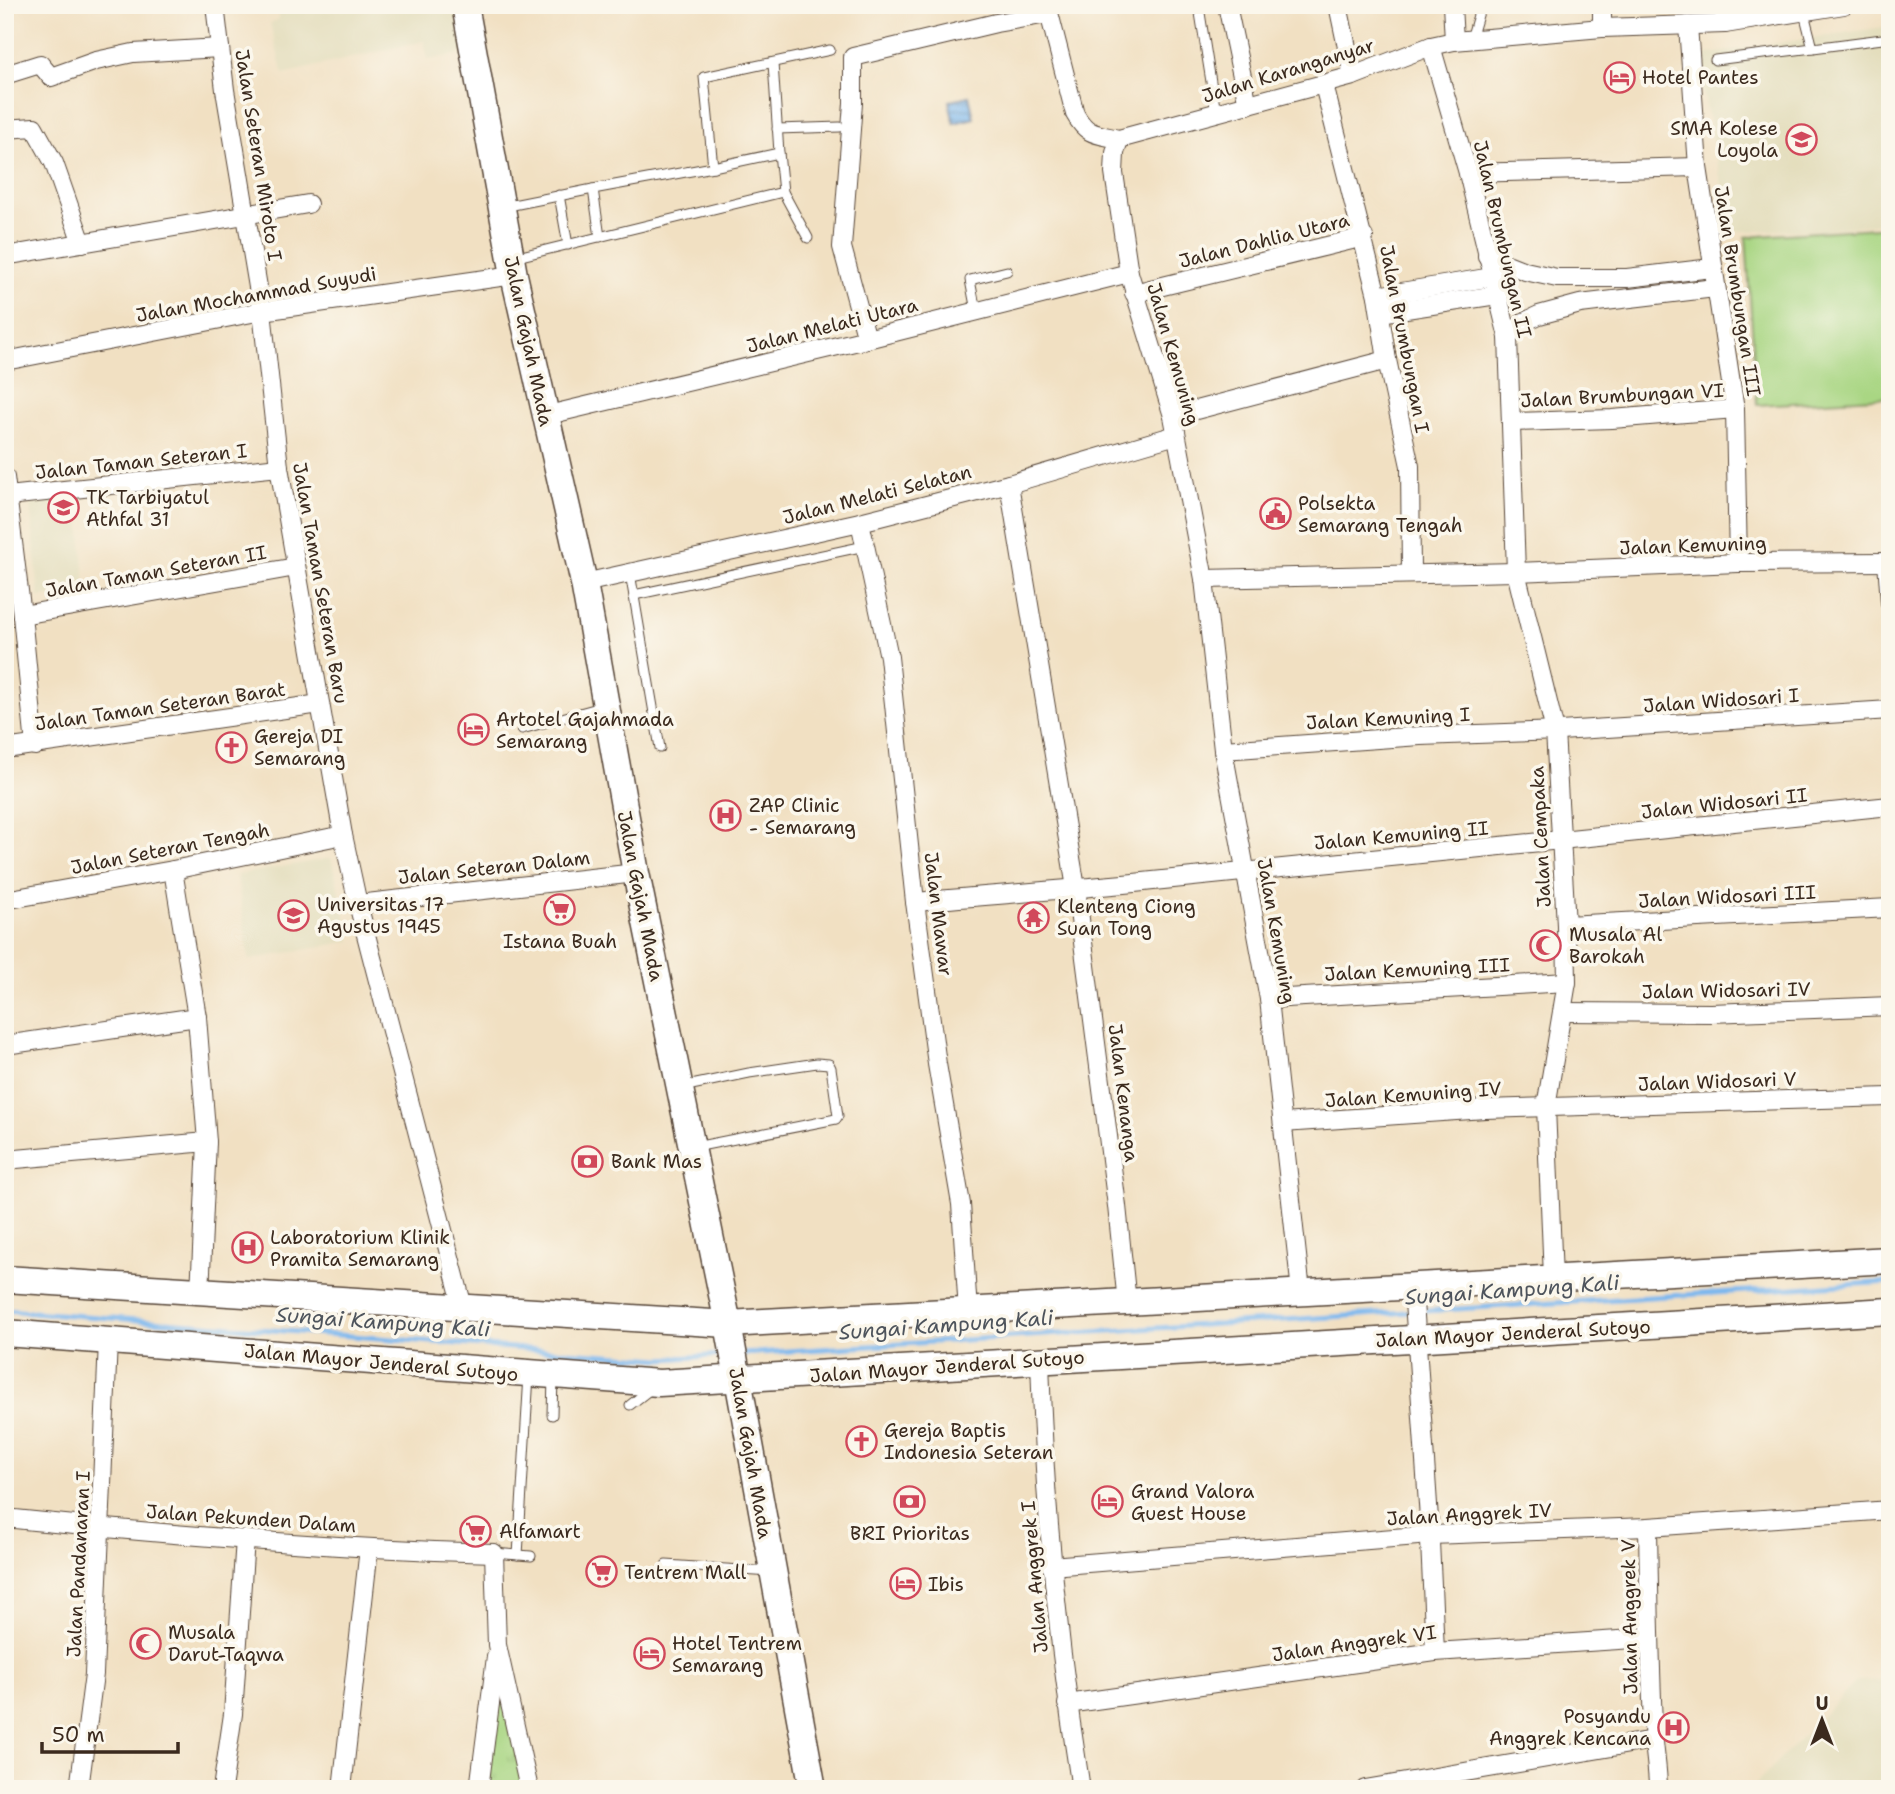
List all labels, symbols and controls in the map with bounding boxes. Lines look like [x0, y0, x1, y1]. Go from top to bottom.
street label: Jalan Karanganyar [1199, 32, 1377, 109]
street label: Jalan Seteran Miroto I [229, 47, 288, 263]
hotel icon: Hotel Pantes [1602, 60, 1636, 94]
place label: Hotel Pantes [1642, 65, 1759, 90]
place label: SMA Kolese Loyola [1670, 116, 1778, 163]
school or university icon: SMA Kolese Loyola [1784, 122, 1818, 156]
street label: Jalan Brumbungan II [1468, 138, 1537, 340]
street label: Jalan Brumbungan III [1709, 184, 1766, 398]
street label: Jalan Dahlia Utara [1176, 207, 1352, 274]
street label: Jalan Brumbungan I [1374, 243, 1435, 435]
street label: Jalan Gajah Mada [498, 254, 559, 429]
street label: Jalan Mochammad Suyudi [134, 261, 378, 328]
street label: Jalan Kemuning [1141, 280, 1206, 428]
street label: Jalan Melati Utara [744, 292, 921, 359]
street label: Jalan Brumbungan VI [1520, 378, 1724, 413]
street label: Jalan Taman Seteran I [34, 438, 248, 485]
street label: Jalan Melati Selatan [780, 459, 974, 530]
street label: Jalan Taman Seteran Baru [287, 461, 354, 706]
place label: TK Tarbiyatul Athfal 31 [86, 485, 209, 532]
school or university icon: TK Tarbiyatul Athfal 31 [46, 491, 80, 525]
place label: Polsekta Semarang Tengah [1298, 491, 1463, 538]
public building icon: Polsekta Semarang Tengah [1258, 497, 1292, 531]
street label: Jalan Kemuning [1619, 530, 1767, 561]
street label: Jalan Taman Seteran II [44, 540, 268, 603]
street label: Jalan Taman Seteran Barat [33, 677, 287, 736]
street label: Jalan Widosari I [1642, 683, 1800, 718]
street label: Jalan Kemuning I [1305, 702, 1471, 735]
place label: Artotel Gajahmada Semarang [496, 707, 674, 754]
hotel icon: Artotel Gajahmada Semarang [456, 713, 490, 747]
place label: Gereja DI Semarang [254, 724, 345, 771]
church icon: Gereja DI Semarang [214, 730, 248, 764]
street label: Jalan Cempaka [1524, 766, 1557, 908]
street label: Jalan Widosari II [1640, 782, 1808, 825]
place label: ZAP Clinic - Semarang [749, 793, 856, 840]
hospital icon: ZAP Clinic - Semarang [709, 799, 743, 833]
street label: Jalan Gajah Mada [612, 809, 669, 984]
street label: Jalan Kemuning II [1313, 815, 1489, 856]
street label: Jalan Seteran Tengah [69, 817, 272, 880]
street label: Jalan Seteran Dalam [397, 845, 591, 890]
street label: Jalan Mawar [918, 851, 959, 978]
street label: Jalan Kemuning [1251, 856, 1302, 1006]
street label: Jalan Widosari III [1638, 879, 1816, 914]
place label: Universitas 17 Agustus 1945 [317, 892, 445, 939]
supermarket icon: Istana Buah [543, 893, 577, 927]
place label: Klenteng Ciong Suan Tong [1057, 894, 1196, 941]
school or university icon: Universitas 17 Agustus 1945 [277, 898, 311, 932]
temple icon: Klenteng Ciong Suan Tong [1017, 900, 1051, 934]
place label: Musala Al Barokah [1569, 922, 1662, 969]
mosque icon: Musala Al Barokah [1529, 928, 1563, 962]
place label: Istana Buah [503, 929, 617, 954]
street label: Jalan Kemuning III [1324, 952, 1510, 987]
street label: Jalan Widosari IV [1641, 977, 1811, 1004]
street label: Jalan Kenanga [1103, 1023, 1144, 1164]
street label: Jalan Widosari V [1637, 1066, 1797, 1097]
street label: Jalan Kemuning IV [1324, 1076, 1502, 1113]
bank icon: Bank Mas [571, 1144, 605, 1178]
place label: Bank Mas [611, 1149, 702, 1174]
place label: Laboratorium Klinik Pramita Semarang [270, 1225, 450, 1272]
hospital icon: Laboratorium Klinik Pramita Semarang [230, 1231, 264, 1265]
water label: Sungai Kampung Kali [1404, 1268, 1621, 1311]
water label: Sungai Kampung Kali [275, 1301, 492, 1344]
water label: Sungai Kampung Kali [838, 1303, 1055, 1346]
street label: Jalan Mayor Jenderal Sutoyo [1375, 1314, 1651, 1353]
street label: Jalan Mayor Jenderal Sutoyo [243, 1338, 519, 1387]
street label: Jalan Mayor Jenderal Sutoyo [809, 1344, 1085, 1389]
street label: Jalan Gajah Mada [723, 1366, 778, 1541]
place label: Gereja Baptis Indonesia Seteran [884, 1418, 1053, 1465]
church icon: Gereja Baptis Indonesia Seteran [844, 1424, 878, 1458]
street label: Jalan Pandanaran I [61, 1470, 96, 1658]
place label: Grand Valora Guest House [1131, 1479, 1254, 1526]
bank icon: BRI Prioritas [893, 1485, 927, 1519]
hotel icon: Grand Valora Guest House [1091, 1485, 1125, 1519]
street label: Jalan Anggrek IV [1386, 1498, 1552, 1531]
street label: Jalan Pekunden Dalam [145, 1499, 357, 1538]
street label: Jalan Anggrek I [1015, 1500, 1054, 1654]
supermarket icon: Alfamart [459, 1514, 493, 1548]
place label: Alfamart [499, 1519, 581, 1544]
place label: BRI Prioritas [850, 1521, 970, 1546]
street label: Jalan Anggrek V [1616, 1539, 1643, 1695]
supermarket icon: Tentrem Mall [584, 1555, 618, 1589]
place label: Tentrem Mall [624, 1560, 746, 1585]
hotel icon: Ibis [888, 1567, 922, 1601]
place label: Ibis [928, 1572, 964, 1597]
place label: Musala Darut-Taqwa [168, 1620, 284, 1667]
street label: Jalan Anggrek VI [1270, 1620, 1438, 1667]
mosque icon: Musala Darut-Taqwa [128, 1626, 162, 1660]
place label: Hotel Tentrem Semarang [672, 1631, 802, 1678]
hotel icon: Hotel Tentrem Semarang [632, 1637, 666, 1671]
north arrow [1786, 1686, 1856, 1756]
text: U [1816, 1691, 1829, 1716]
place label: Posyandu Anggrek Kencana [1489, 1704, 1651, 1751]
scale bar [42, 1710, 178, 1754]
hospital icon: Posyandu Anggrek Kencana [1657, 1710, 1691, 1744]
text: 50 m [52, 1721, 105, 1749]

